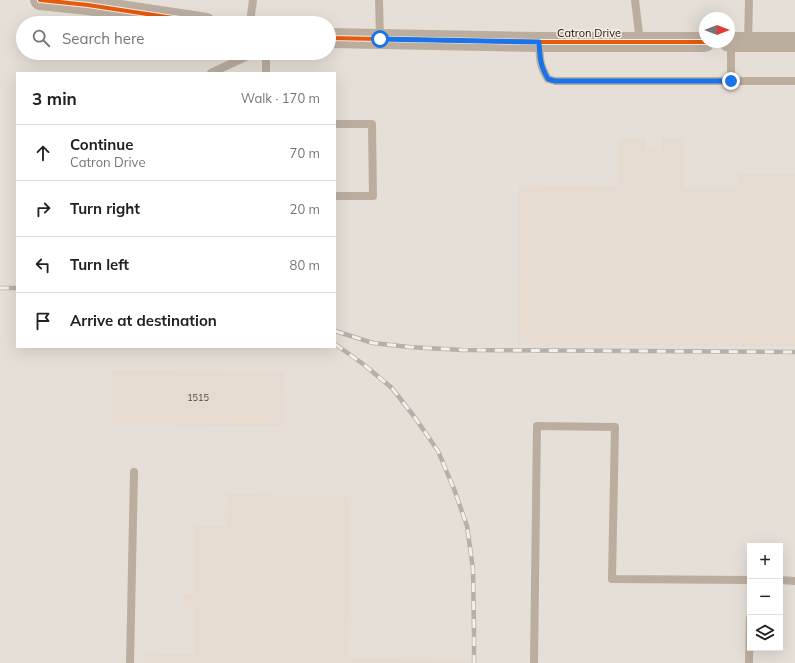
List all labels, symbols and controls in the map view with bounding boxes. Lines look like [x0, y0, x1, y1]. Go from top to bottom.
north arrow [699, 12, 735, 48]
search box [16, 16, 336, 60]
street label: Catron Drive [557, 26, 621, 40]
icon: search [30, 27, 52, 49]
text: Search here [62, 29, 144, 48]
route start [371, 30, 389, 48]
route end [722, 72, 740, 90]
text: 3 min [32, 88, 77, 109]
text: Walk · 170 m [241, 90, 320, 106]
text: Continue [70, 135, 133, 154]
icon: ahead [32, 142, 54, 164]
text: 70 m [290, 145, 320, 161]
text: Catron Drive [70, 154, 146, 170]
icon: right [32, 198, 54, 220]
text: Turn right [70, 199, 140, 218]
text: 20 m [290, 201, 320, 217]
icon: left [32, 254, 54, 276]
text: Turn left [70, 255, 129, 274]
text: 80 m [290, 257, 320, 273]
icon: arrive [32, 310, 54, 332]
text: Arrive at destination [70, 311, 217, 330]
house number: 1515 [187, 392, 209, 403]
map controls [747, 543, 783, 651]
button: + [747, 543, 783, 579]
button: − [747, 579, 783, 615]
button: layers [747, 615, 783, 651]

